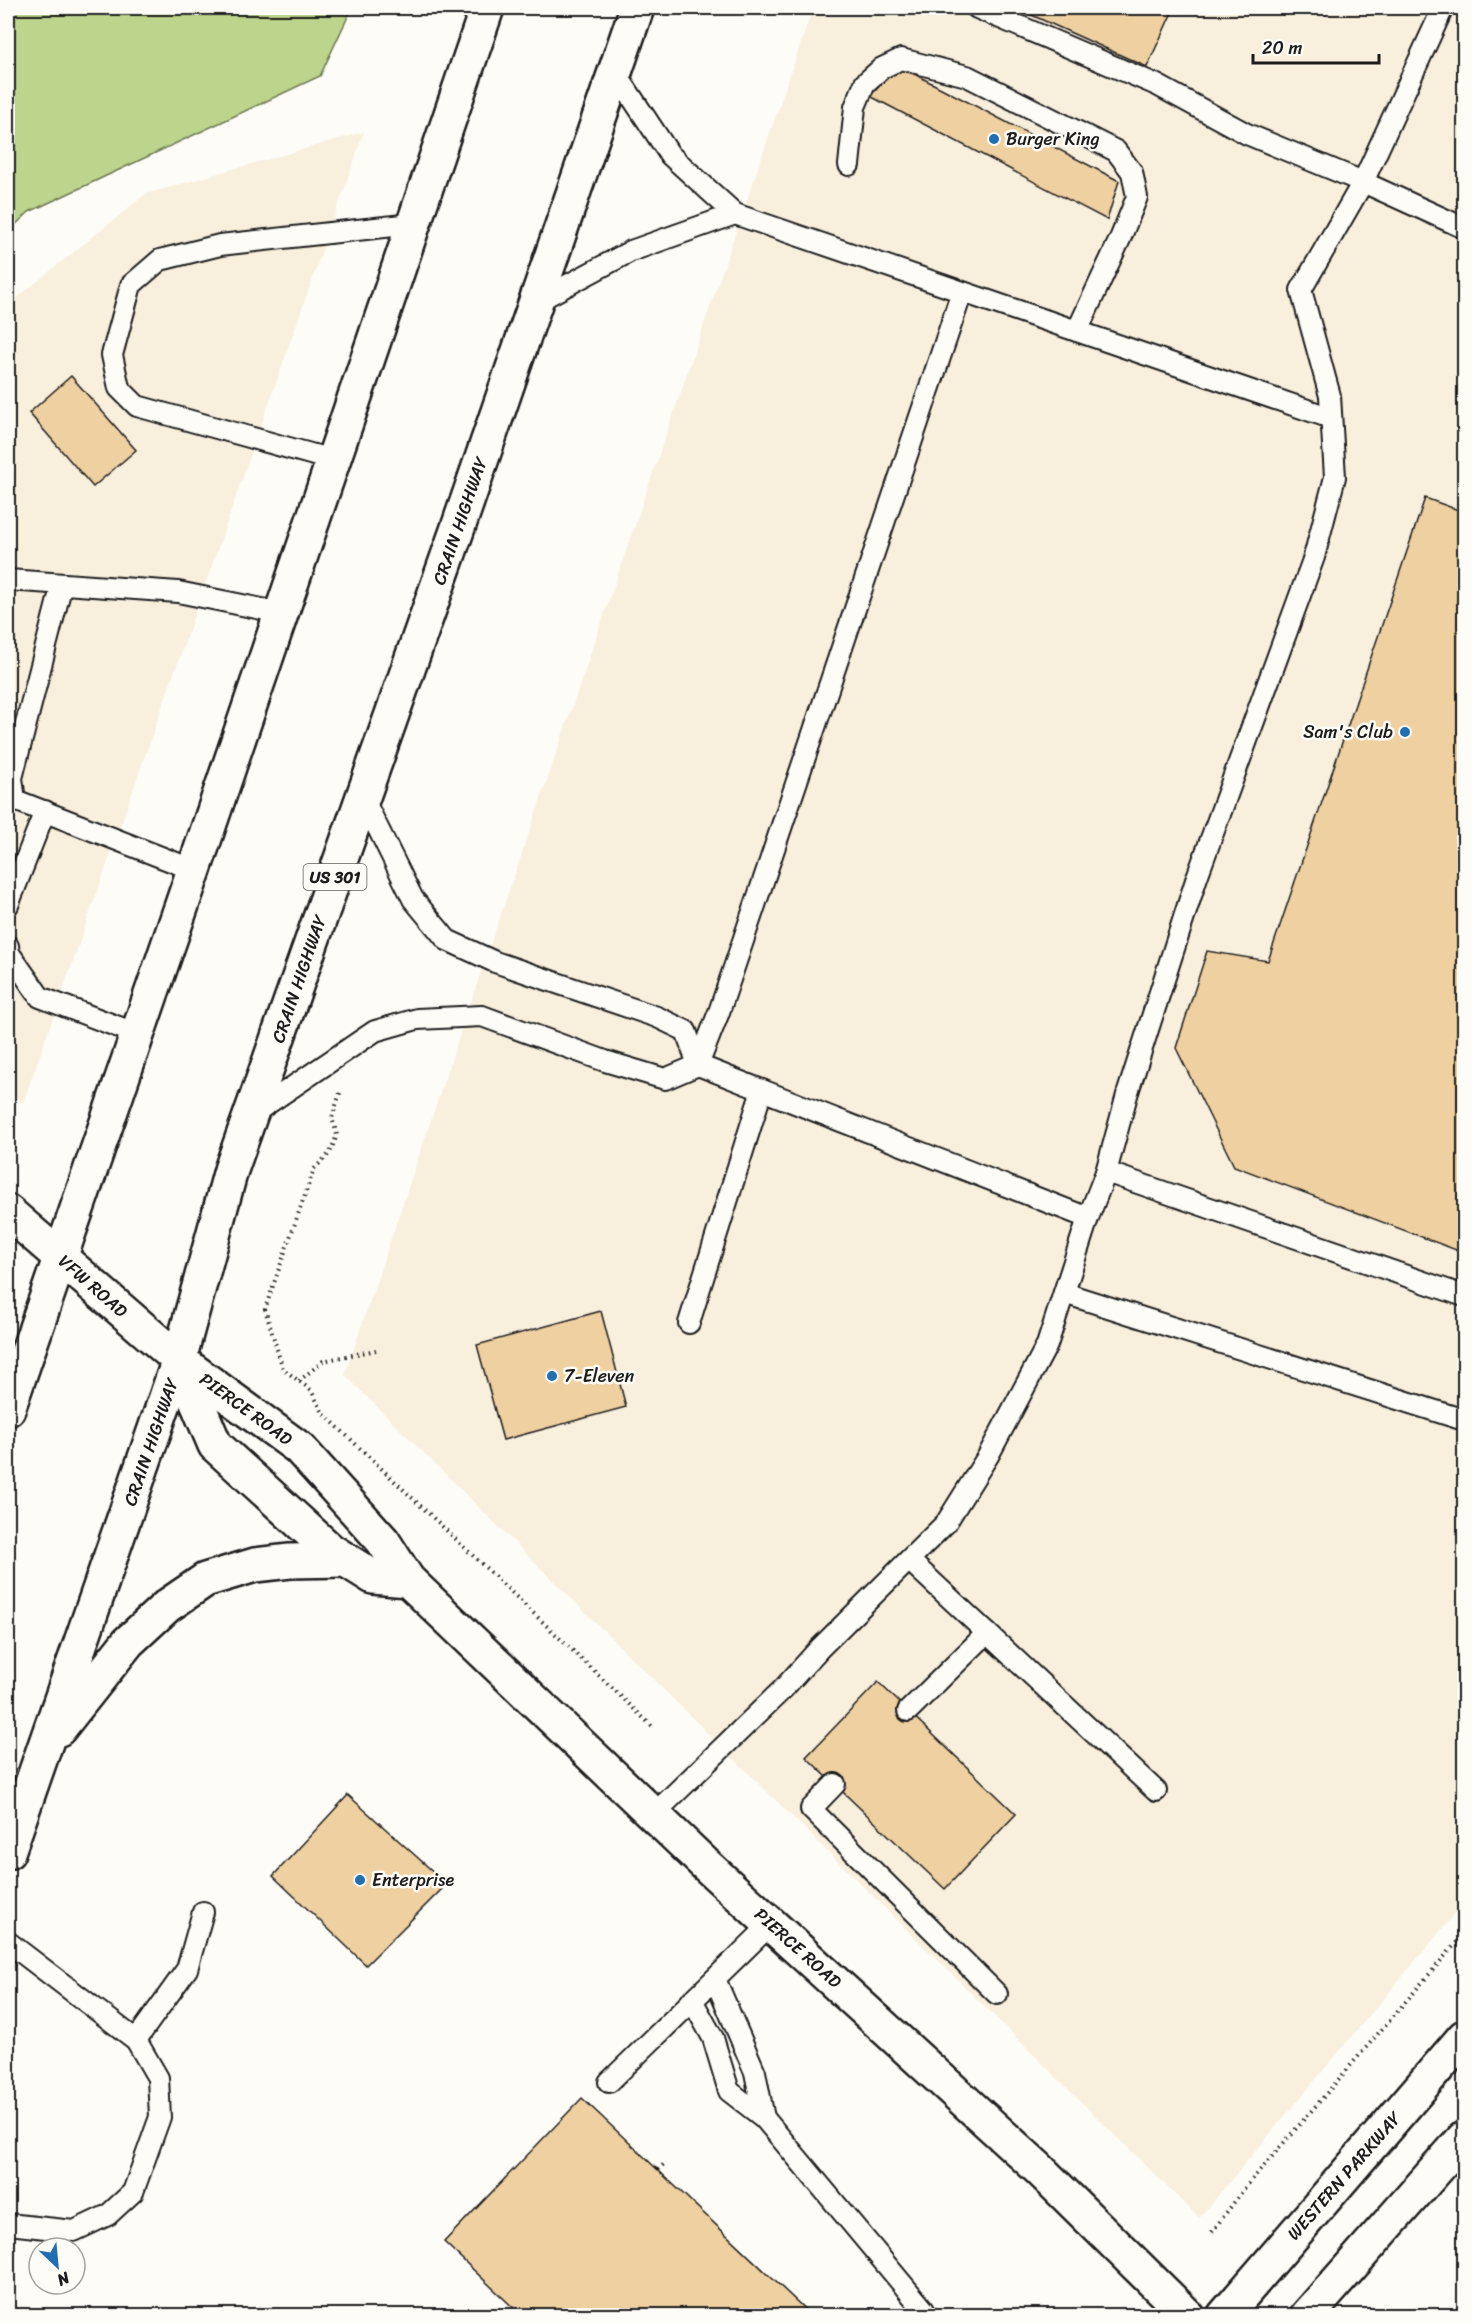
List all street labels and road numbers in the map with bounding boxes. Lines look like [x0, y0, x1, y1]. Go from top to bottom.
street label: CRAIN HIGHWAY [423, 452, 497, 589]
road number: US 301 [304, 864, 366, 890]
street label: CRAIN HIGHWAY [262, 910, 336, 1047]
street label: VFW ROAD [51, 1246, 136, 1326]
street label: PIERCE ROAD [192, 1364, 300, 1454]
street label: CRAIN HIGHWAY [114, 1373, 188, 1510]
street label: PIERCE ROAD [747, 1899, 850, 1997]
street label: WESTERN PARKWAY [1279, 2103, 1410, 2248]

